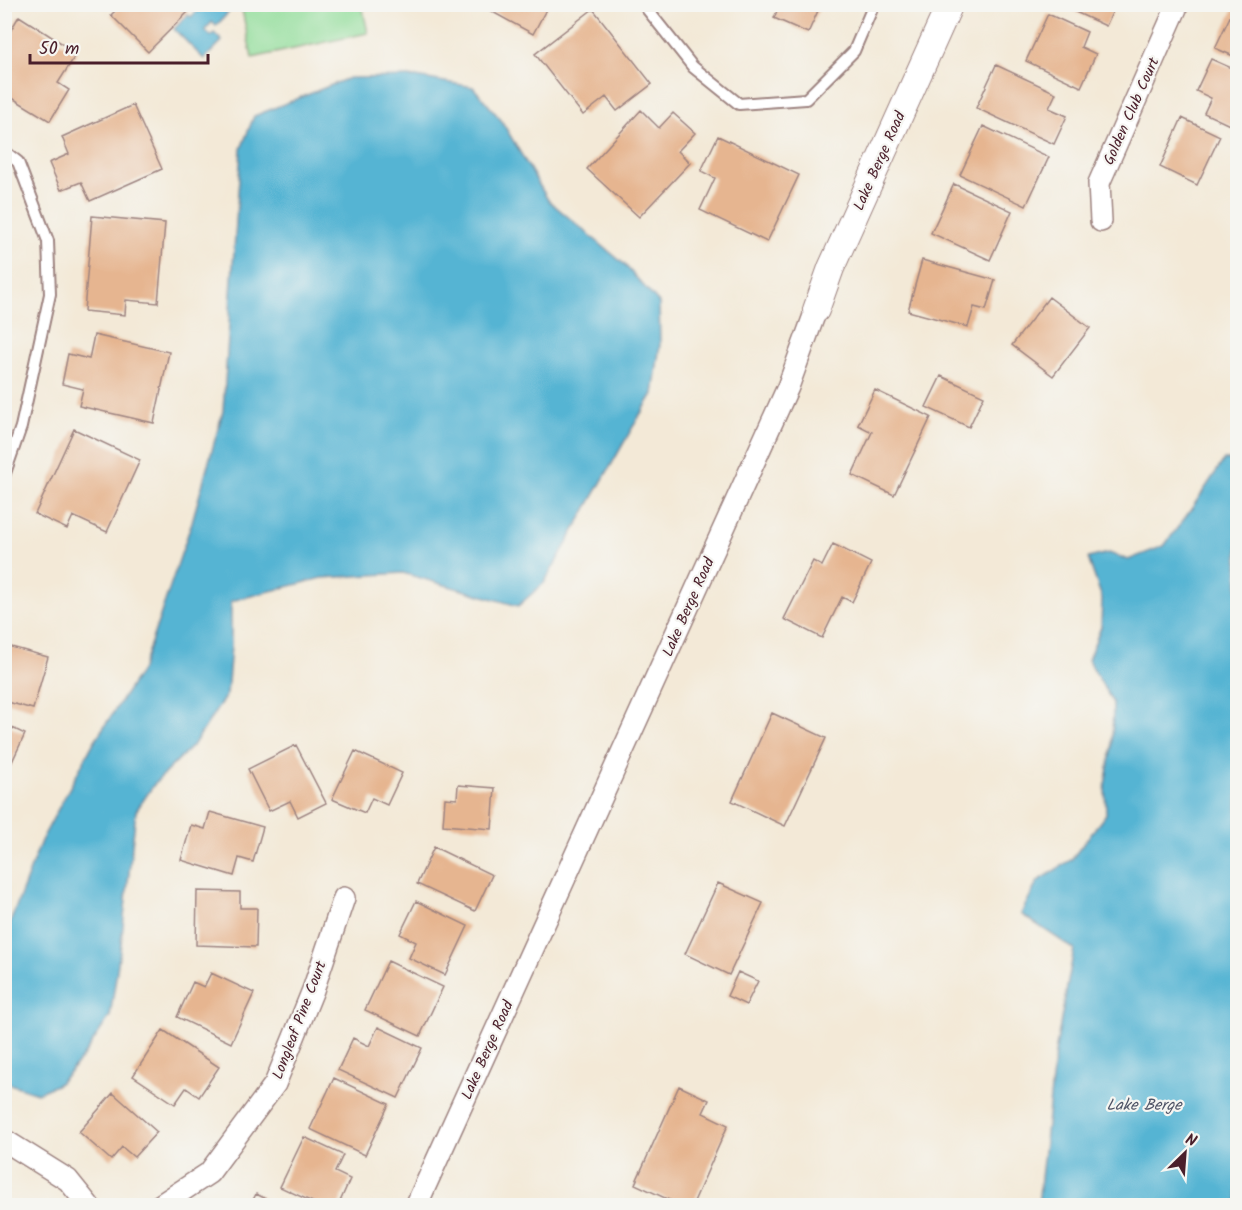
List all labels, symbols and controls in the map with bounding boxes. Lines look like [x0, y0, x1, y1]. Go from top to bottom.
scale bar [30, 27, 208, 65]
text: 50 m [39, 35, 79, 64]
street label: Golden Club Court [1097, 54, 1166, 169]
street label: Lake Berge Road [847, 108, 913, 215]
street label: Lake Berge Road [656, 554, 722, 661]
street label: Longleaf Pine Court [266, 957, 334, 1083]
street label: Lake Berge Road [455, 997, 521, 1104]
water label: Lake Berge [1107, 1093, 1183, 1118]
north arrow [1155, 1123, 1215, 1183]
text: N [1181, 1127, 1201, 1154]

